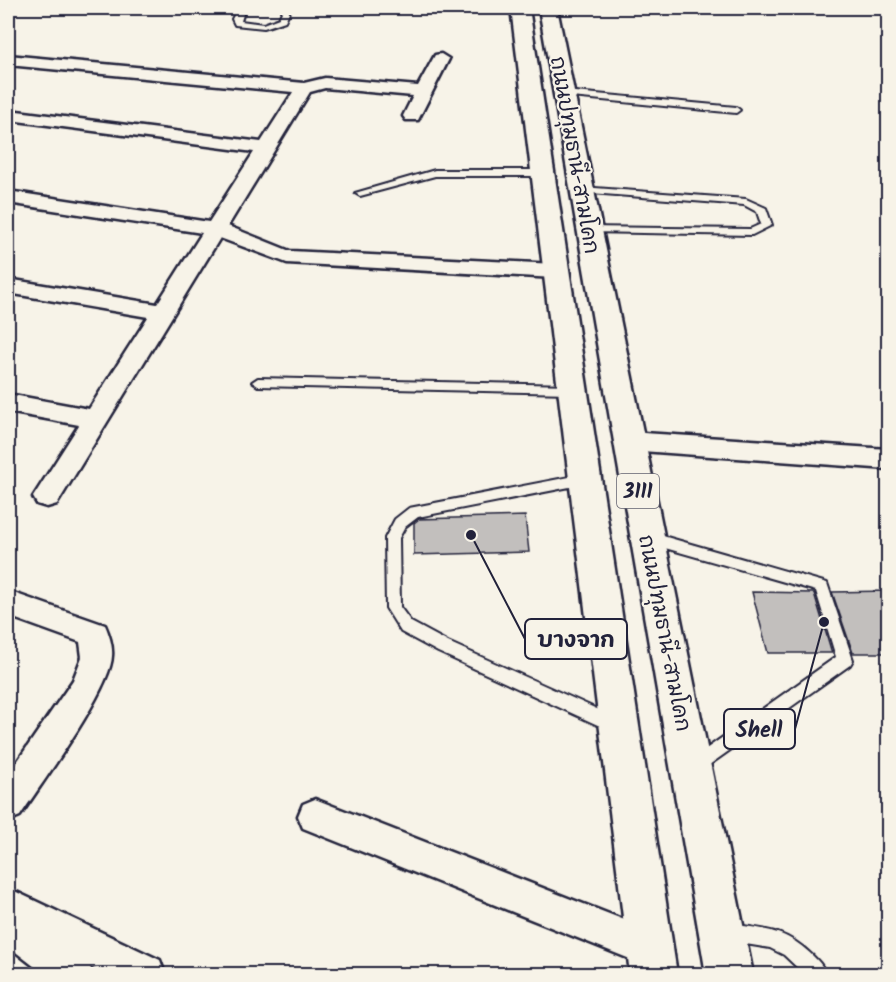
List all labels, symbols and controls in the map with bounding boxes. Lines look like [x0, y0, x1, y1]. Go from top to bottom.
street label: ถนนปทุมธานี-สามโคก [540, 54, 607, 257]
road number: 3111 [617, 474, 659, 508]
street label: ถนนปทุมธานี-สามโคก [628, 532, 699, 735]
callout: บางจาก [525, 619, 627, 659]
text: บางจาก [537, 624, 615, 659]
callout: Shell [724, 709, 795, 749]
text: Shell [736, 714, 783, 749]

